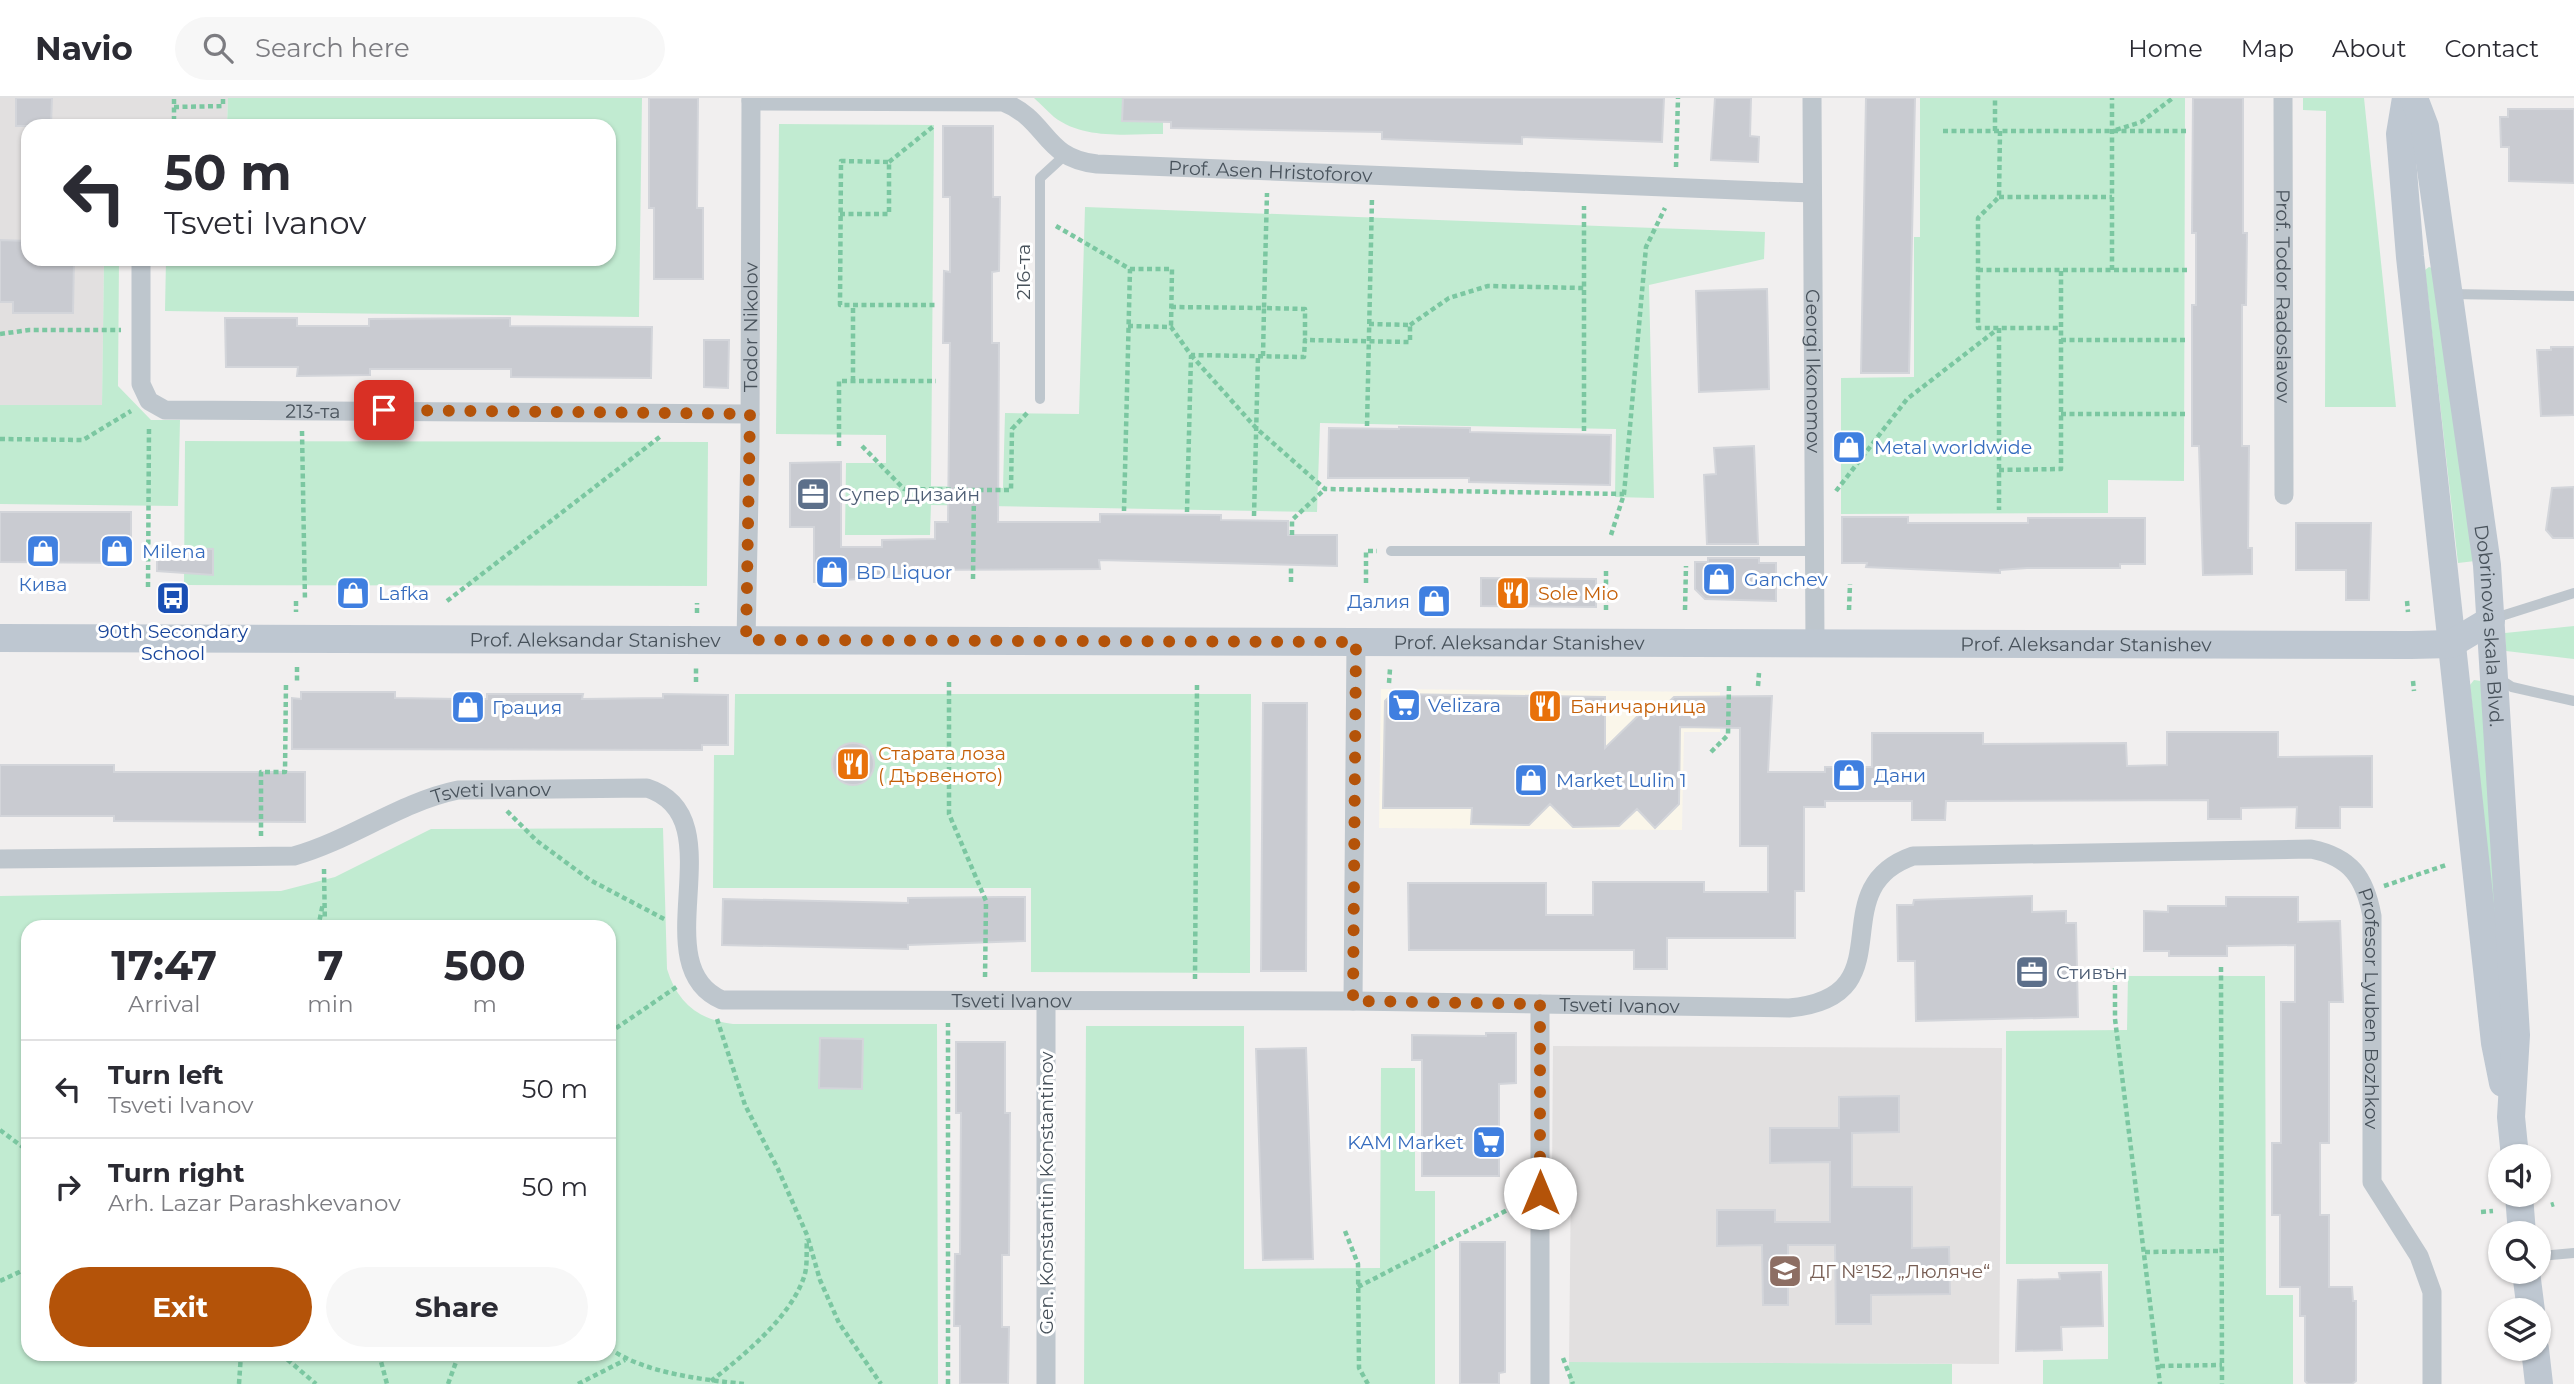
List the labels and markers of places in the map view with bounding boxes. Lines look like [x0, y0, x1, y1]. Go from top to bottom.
pin [354, 380, 414, 440]
shop icon: Metal worldwide [1830, 428, 1868, 466]
place label: Metal worldwide [1874, 436, 2032, 459]
office icon: Супер Дизайн [794, 475, 832, 513]
place label: Супер Дизайн [838, 483, 980, 506]
shop icon: Кива [24, 532, 62, 570]
shop icon: Milena [98, 532, 136, 570]
place label: Milena [142, 540, 206, 563]
shop icon: BD Liquor [813, 553, 851, 591]
shop icon: Ganchev [1700, 560, 1738, 598]
place label: BD Liquor [856, 561, 952, 584]
place label: Ganchev [1744, 568, 1828, 591]
place label: Кива [19, 573, 67, 596]
shop icon: Lafka [334, 574, 372, 612]
restaurant icon: Sole Mio [1494, 574, 1532, 612]
bus stop icon: 90th Secondary School [154, 579, 192, 617]
place label: Lafka [378, 582, 429, 605]
shop icon: Далия [1415, 582, 1453, 620]
place label: Sole Mio [1538, 582, 1618, 605]
place label: Далия [1347, 590, 1410, 613]
place label: 90th Secondary School [98, 620, 249, 665]
supermarket icon: Velizara [1385, 686, 1423, 724]
restaurant icon: Баничарница [1526, 687, 1564, 725]
shop icon: Грация [449, 688, 487, 726]
place label: Velizara [1428, 694, 1501, 717]
place label: Баничарница [1570, 695, 1706, 718]
place label: Грация [492, 696, 562, 719]
place label: Старата лоза ( Дървеното) [878, 742, 1006, 787]
restaurant icon: Старата лоза ( Дървеното) [834, 745, 872, 783]
shop icon: Дани [1830, 756, 1868, 794]
shop icon: Market Lulin 1 [1512, 761, 1550, 799]
place label: Дани [1874, 764, 1926, 787]
place label: Market Lulin 1 [1556, 769, 1687, 792]
office icon: Стивън [2013, 953, 2051, 991]
place label: Стивън [2056, 961, 2128, 984]
supermarket icon: KAM Market [1470, 1123, 1508, 1161]
place label: KAM Market [1347, 1131, 1464, 1154]
school or university icon: ДГ №152 „Люляче“ [1766, 1252, 1804, 1290]
place label: ДГ №152 „Люляче“ [1810, 1260, 1990, 1283]

